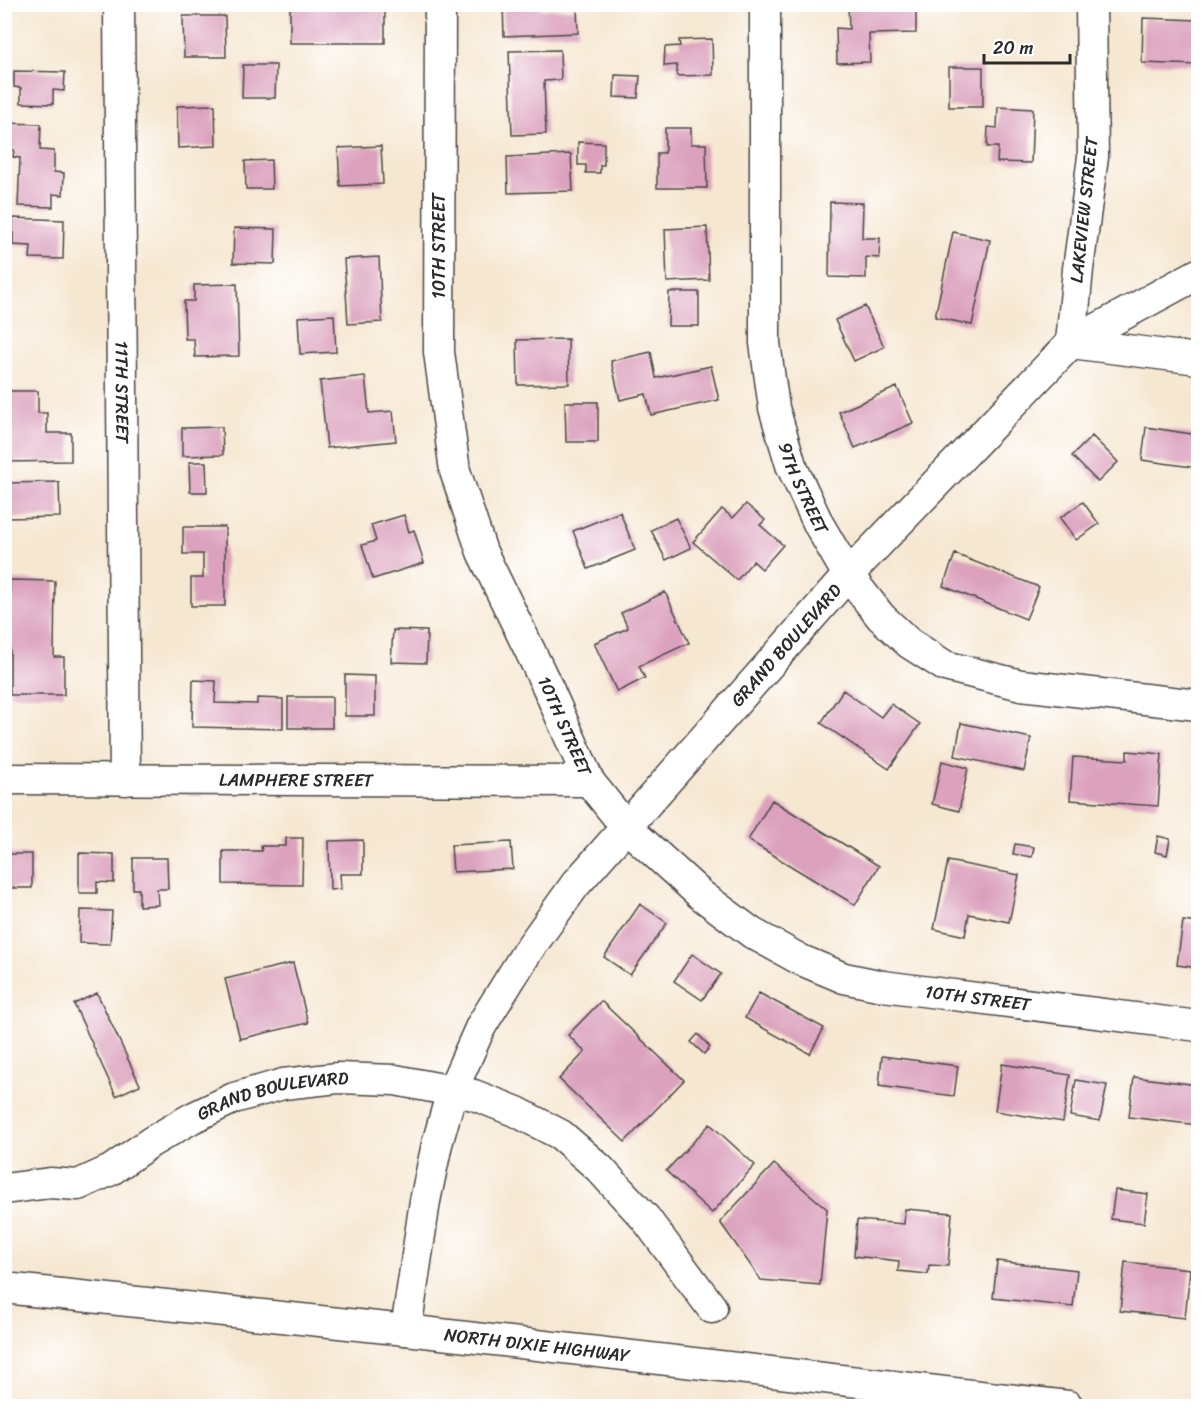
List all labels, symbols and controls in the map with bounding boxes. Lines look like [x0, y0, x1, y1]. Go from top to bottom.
scale bar [984, 27, 1070, 65]
text: 20 m [993, 32, 1033, 64]
street label: LAKEVIEW STREET [1060, 134, 1108, 285]
street label: 10TH STREET [423, 192, 455, 299]
street label: 11TH STREET [106, 341, 138, 444]
street label: 9TH STREET [769, 438, 838, 541]
street label: GRAND BOULEVARD [722, 576, 850, 714]
street label: 10TH STREET [529, 671, 601, 782]
street label: LAMPHERE STREET [219, 764, 374, 796]
street label: 10TH STREET [923, 975, 1033, 1021]
street label: GRAND BOULEVARD [191, 1062, 349, 1130]
street label: NORTH DIXIE HIGHWAY [443, 1319, 632, 1372]

